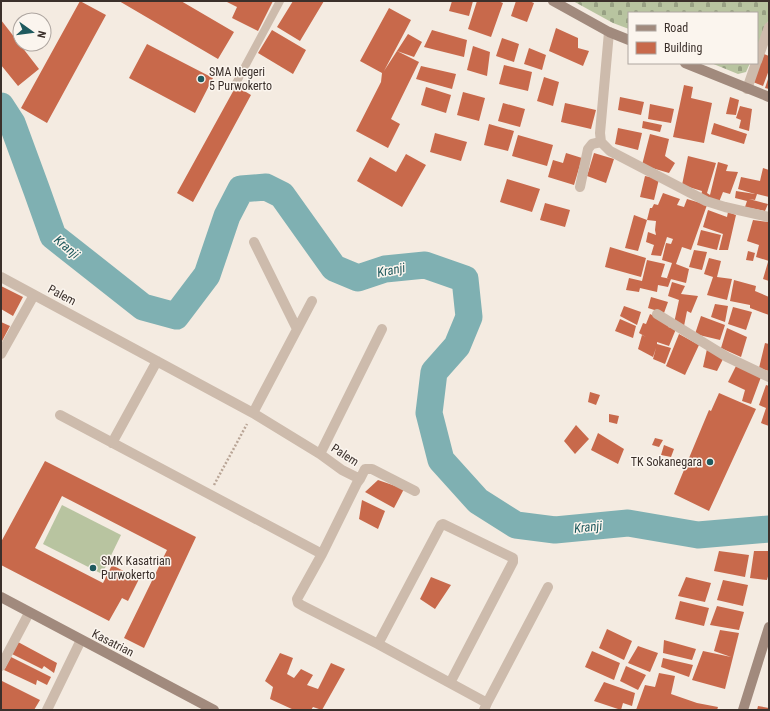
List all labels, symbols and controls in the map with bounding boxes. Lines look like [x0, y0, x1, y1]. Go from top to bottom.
north arrow [12, 12, 52, 52]
legend [628, 12, 758, 64]
text: Road [664, 21, 688, 35]
text: N [34, 29, 48, 39]
text: Building [664, 41, 702, 55]
place label: SMA Negeri 5 Purwokerto [209, 65, 272, 93]
marker: SMA Negeri 5 Purwokerto [196, 74, 206, 84]
water label: Kranji [51, 232, 83, 262]
water label: Kranji [376, 260, 406, 280]
street label: Palem [46, 282, 78, 308]
street label: Palem [329, 441, 361, 469]
place label: TK Sokanegara [631, 455, 702, 469]
marker: TK Sokanegara [705, 457, 715, 467]
water label: Kranji [573, 518, 603, 536]
place label: SMK Kasatrian Purwokerto [101, 554, 171, 582]
marker: SMK Kasatrian Purwokerto [88, 563, 98, 573]
street label: Kasatrian [90, 627, 136, 660]

